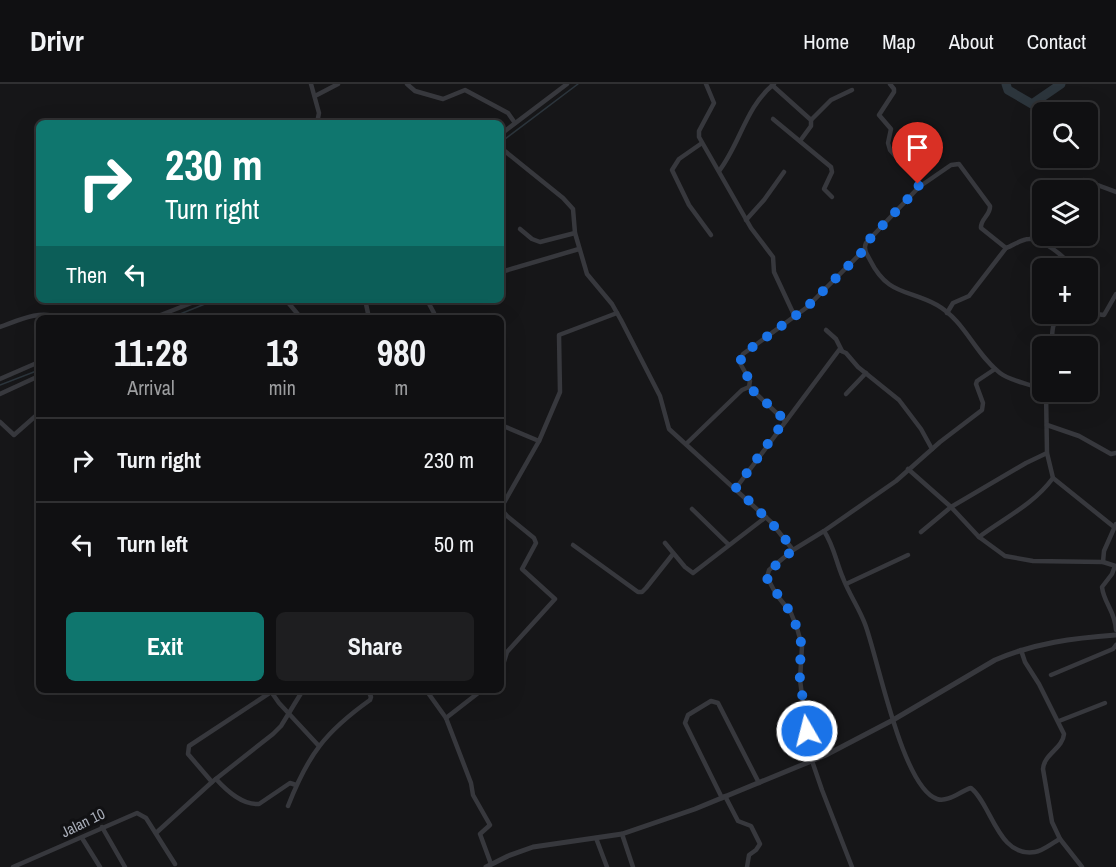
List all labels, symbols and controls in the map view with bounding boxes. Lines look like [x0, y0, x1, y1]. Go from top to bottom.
text: Drivr [30, 22, 84, 60]
text: Home [803, 27, 849, 56]
text: Map [882, 27, 916, 56]
text: About [949, 27, 994, 56]
text: Contact [1027, 27, 1086, 56]
map controls [1032, 102, 1098, 402]
button: search [1032, 102, 1098, 168]
pin [892, 122, 943, 184]
icon: arrive [901, 131, 934, 164]
text: 230 m [165, 137, 263, 193]
icon: right [66, 144, 144, 222]
button: layers [1032, 180, 1098, 246]
text: Turn right [165, 191, 259, 227]
icon: left [119, 258, 152, 291]
button: + [1032, 258, 1098, 324]
text: Then [66, 260, 107, 290]
text: 11:28 [114, 329, 188, 377]
text: 13 [266, 329, 299, 377]
text: 980 [377, 329, 426, 377]
button: − [1032, 336, 1098, 402]
text: Arrival [127, 374, 175, 401]
text: min [269, 374, 296, 401]
text: m [395, 374, 408, 401]
icon: right [66, 444, 99, 477]
text: Turn right [117, 445, 201, 475]
text: 230 m [424, 445, 474, 475]
icon: left [66, 528, 99, 561]
text: Turn left [117, 529, 188, 559]
text: 50 m [434, 529, 474, 559]
button: Exit [66, 612, 264, 681]
button: Share [276, 612, 474, 681]
position arrow [775, 699, 839, 763]
street label: Jalan 10 [57, 803, 108, 842]

